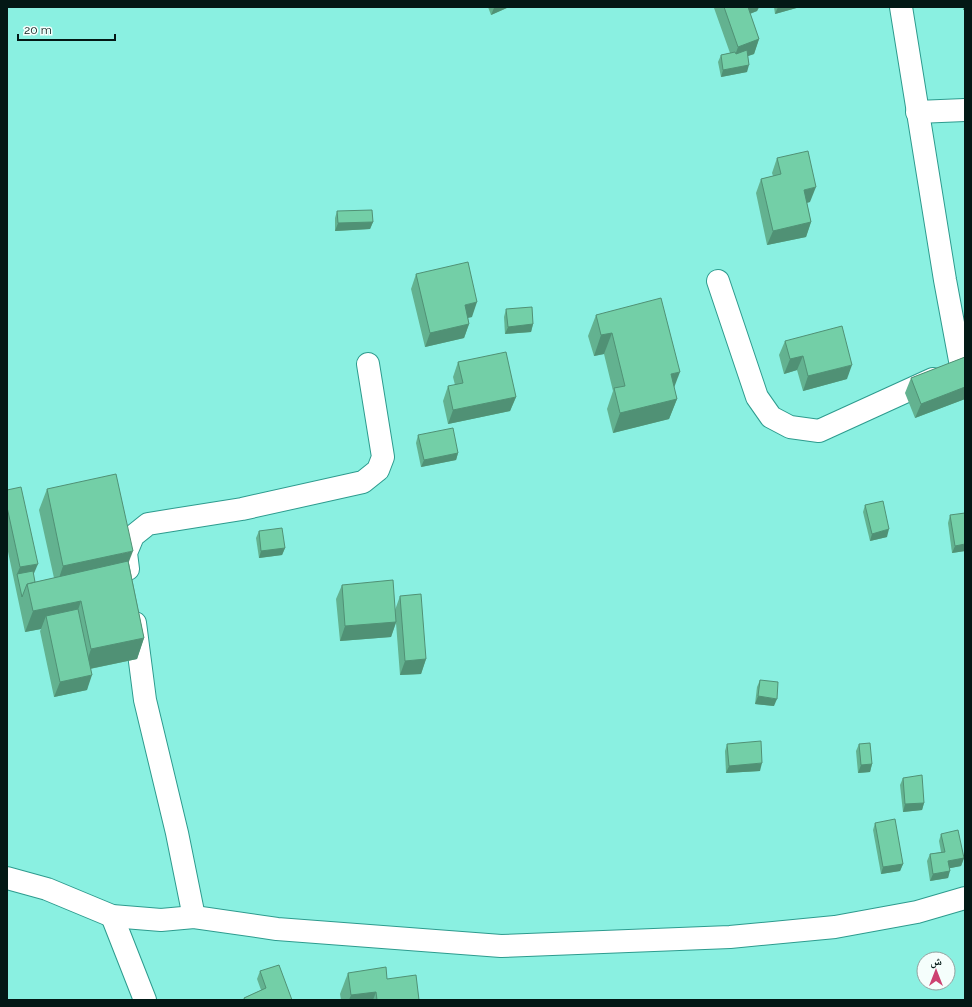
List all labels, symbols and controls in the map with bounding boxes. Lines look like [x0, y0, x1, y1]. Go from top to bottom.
scale bar [18, 16, 115, 42]
text: 20 m [24, 23, 52, 37]
north arrow [916, 951, 956, 991]
text: ش [930, 955, 942, 969]

